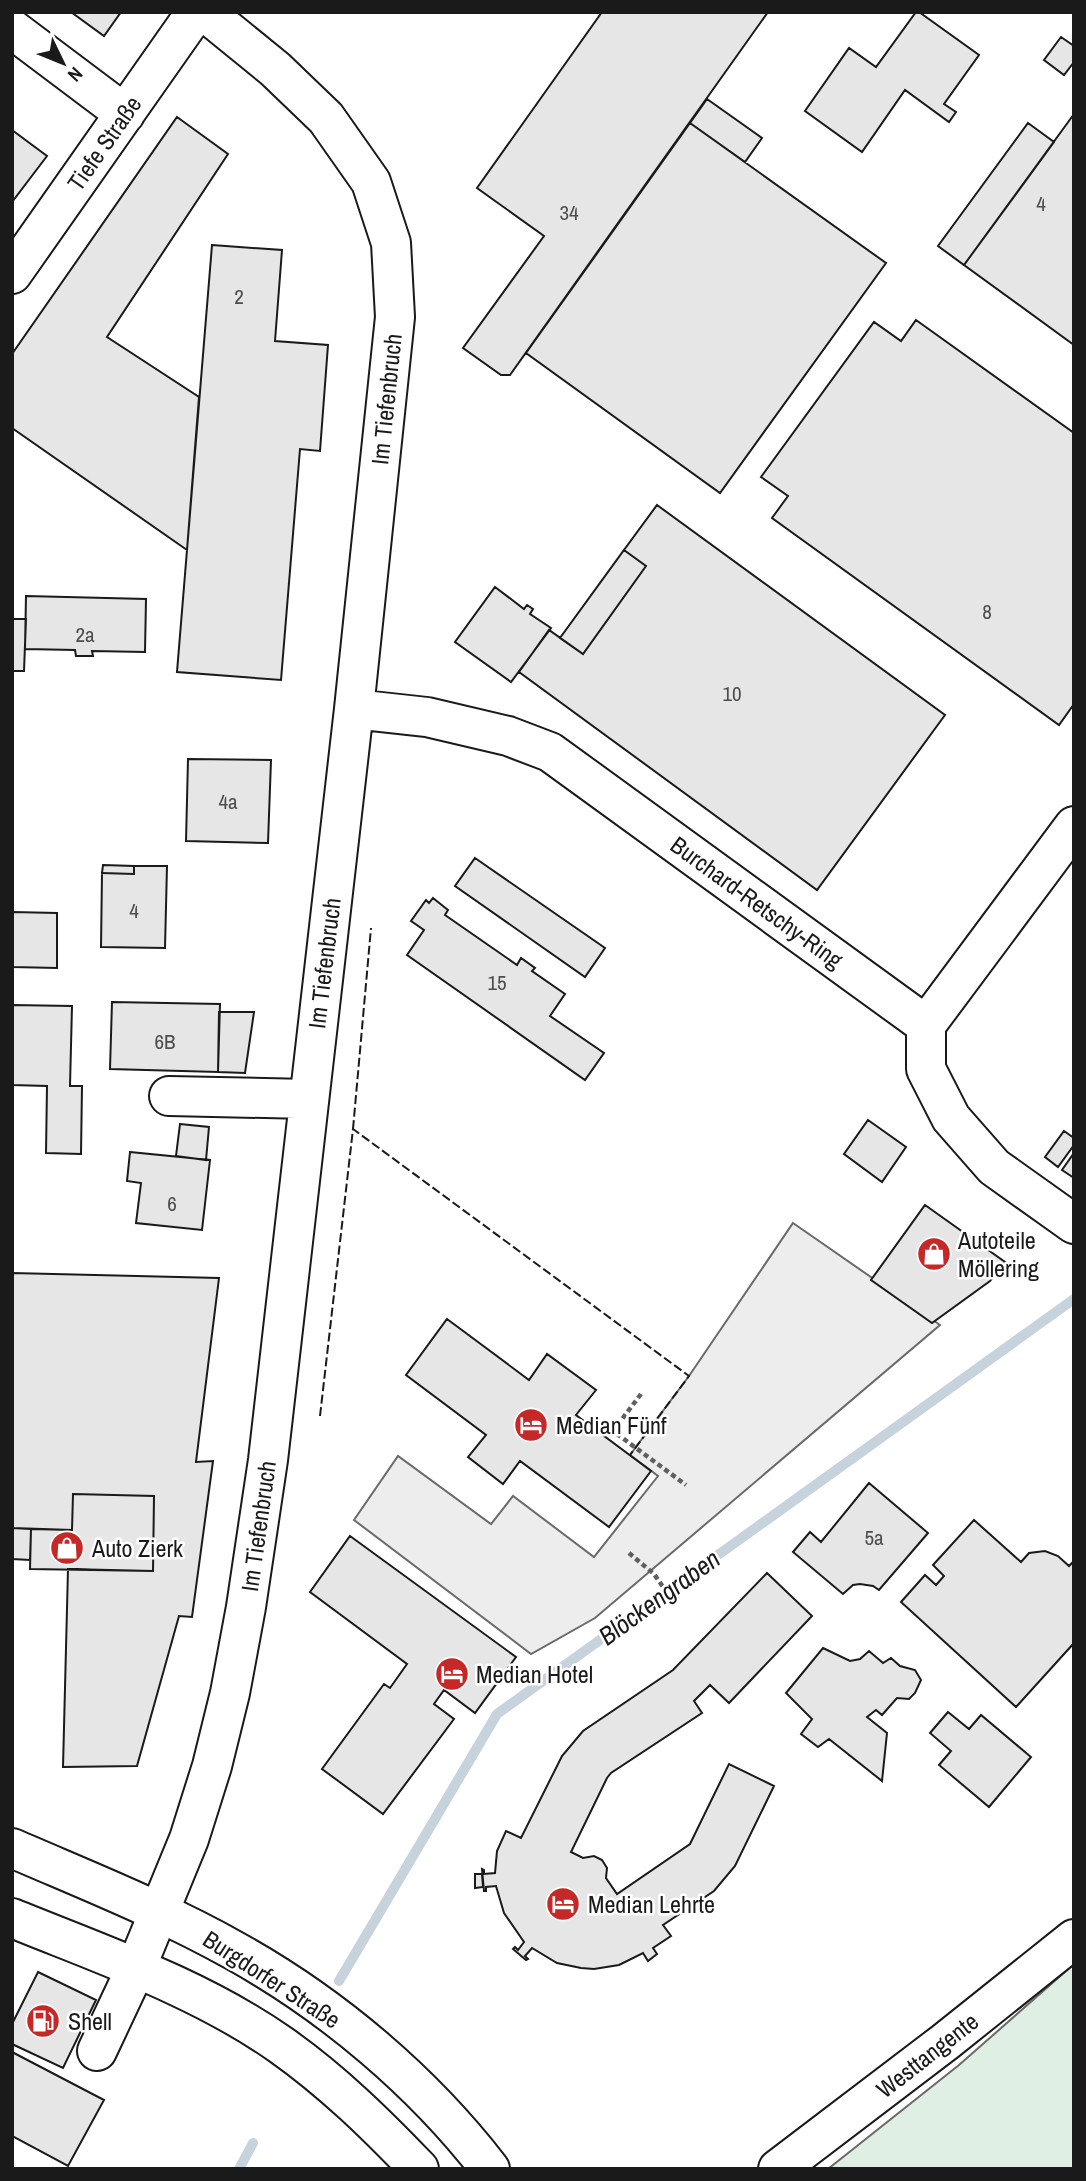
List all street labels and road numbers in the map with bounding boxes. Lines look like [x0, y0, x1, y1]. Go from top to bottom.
street label: Tiefe Straße [60, 89, 148, 197]
street label: Im Tiefenbruch [363, 332, 409, 466]
street label: Burchard-Retschy-Ring [664, 829, 850, 975]
street label: Im Tiefenbruch [300, 896, 348, 1030]
street label: Im Tiefenbruch [233, 1459, 283, 1593]
street label: Burgdorfer Straße [197, 1923, 347, 2035]
street label: Westtangente [869, 2005, 985, 2105]

